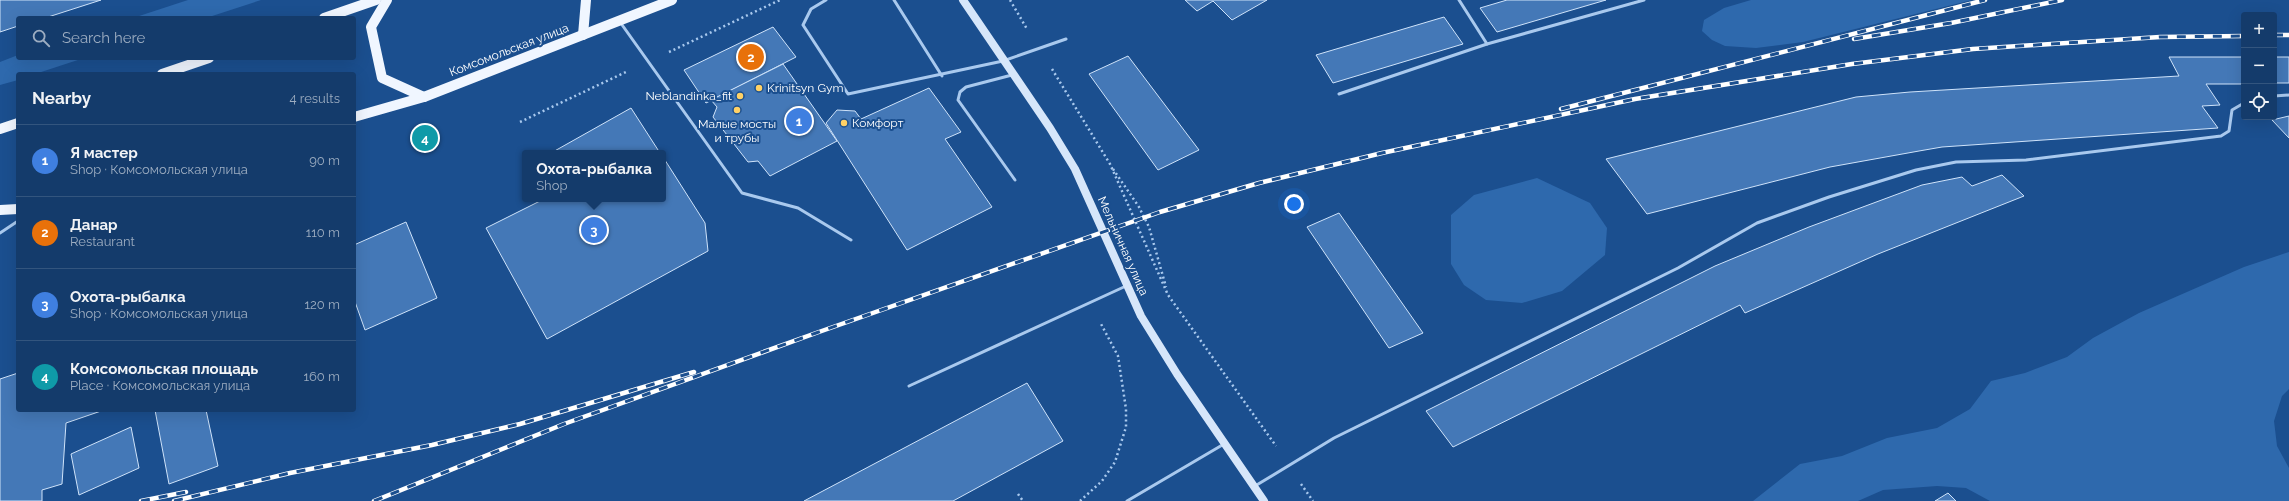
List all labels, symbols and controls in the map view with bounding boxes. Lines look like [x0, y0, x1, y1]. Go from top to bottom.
map controls [2241, 12, 2277, 120]
button: + [2241, 12, 2277, 48]
search box [16, 16, 356, 60]
street label: Комсомольская улица [447, 21, 571, 79]
icon: search [30, 27, 52, 49]
text: Search here [62, 29, 145, 47]
pin: 2 [738, 42, 764, 72]
button: − [2241, 48, 2277, 84]
place label: Krinitsyn Gym [767, 81, 843, 95]
marker: Krinitsyn Gym [754, 83, 764, 93]
button: locate [2241, 84, 2277, 120]
text: Nearby [32, 88, 91, 108]
place label: Neblandinka_fit [645, 89, 732, 103]
text: 4 results [289, 91, 340, 106]
marker: Neblandinka_fit [735, 91, 745, 101]
marker: Малые мосты и трубы [732, 105, 742, 115]
pin: 1 [786, 106, 812, 136]
place label: Комфорт [852, 116, 904, 130]
place label: Малые мосты и трубы [698, 117, 776, 145]
marker: Комфорт [839, 118, 849, 128]
pin: 4 [412, 123, 438, 153]
text: Я мастер [70, 144, 138, 162]
popup [522, 150, 666, 202]
text: 1 [42, 153, 48, 168]
text: 90 m [309, 153, 340, 168]
text: Охота-рыбалка [536, 160, 652, 178]
text: Shop · Комсомольская улица [70, 162, 248, 177]
text: Shop [536, 178, 567, 193]
street label: Мельничная улица [1095, 194, 1151, 298]
your location [1284, 194, 1304, 214]
pin: 3 [581, 215, 607, 245]
text: Данар [70, 216, 118, 234]
text: 2 [41, 225, 49, 240]
text: 110 m [306, 225, 340, 240]
text: Restaurant [70, 234, 135, 249]
text: Охота-рыбалка [70, 288, 186, 306]
text: 3 [41, 297, 49, 312]
text: 120 m [304, 297, 340, 312]
text: Shop · Комсомольская улица [70, 306, 248, 321]
text: Комсомольская площадь [70, 360, 258, 378]
text: 4 [41, 369, 49, 384]
text: 160 m [303, 369, 340, 384]
text: Place · Комсомольская улица [70, 378, 250, 393]

